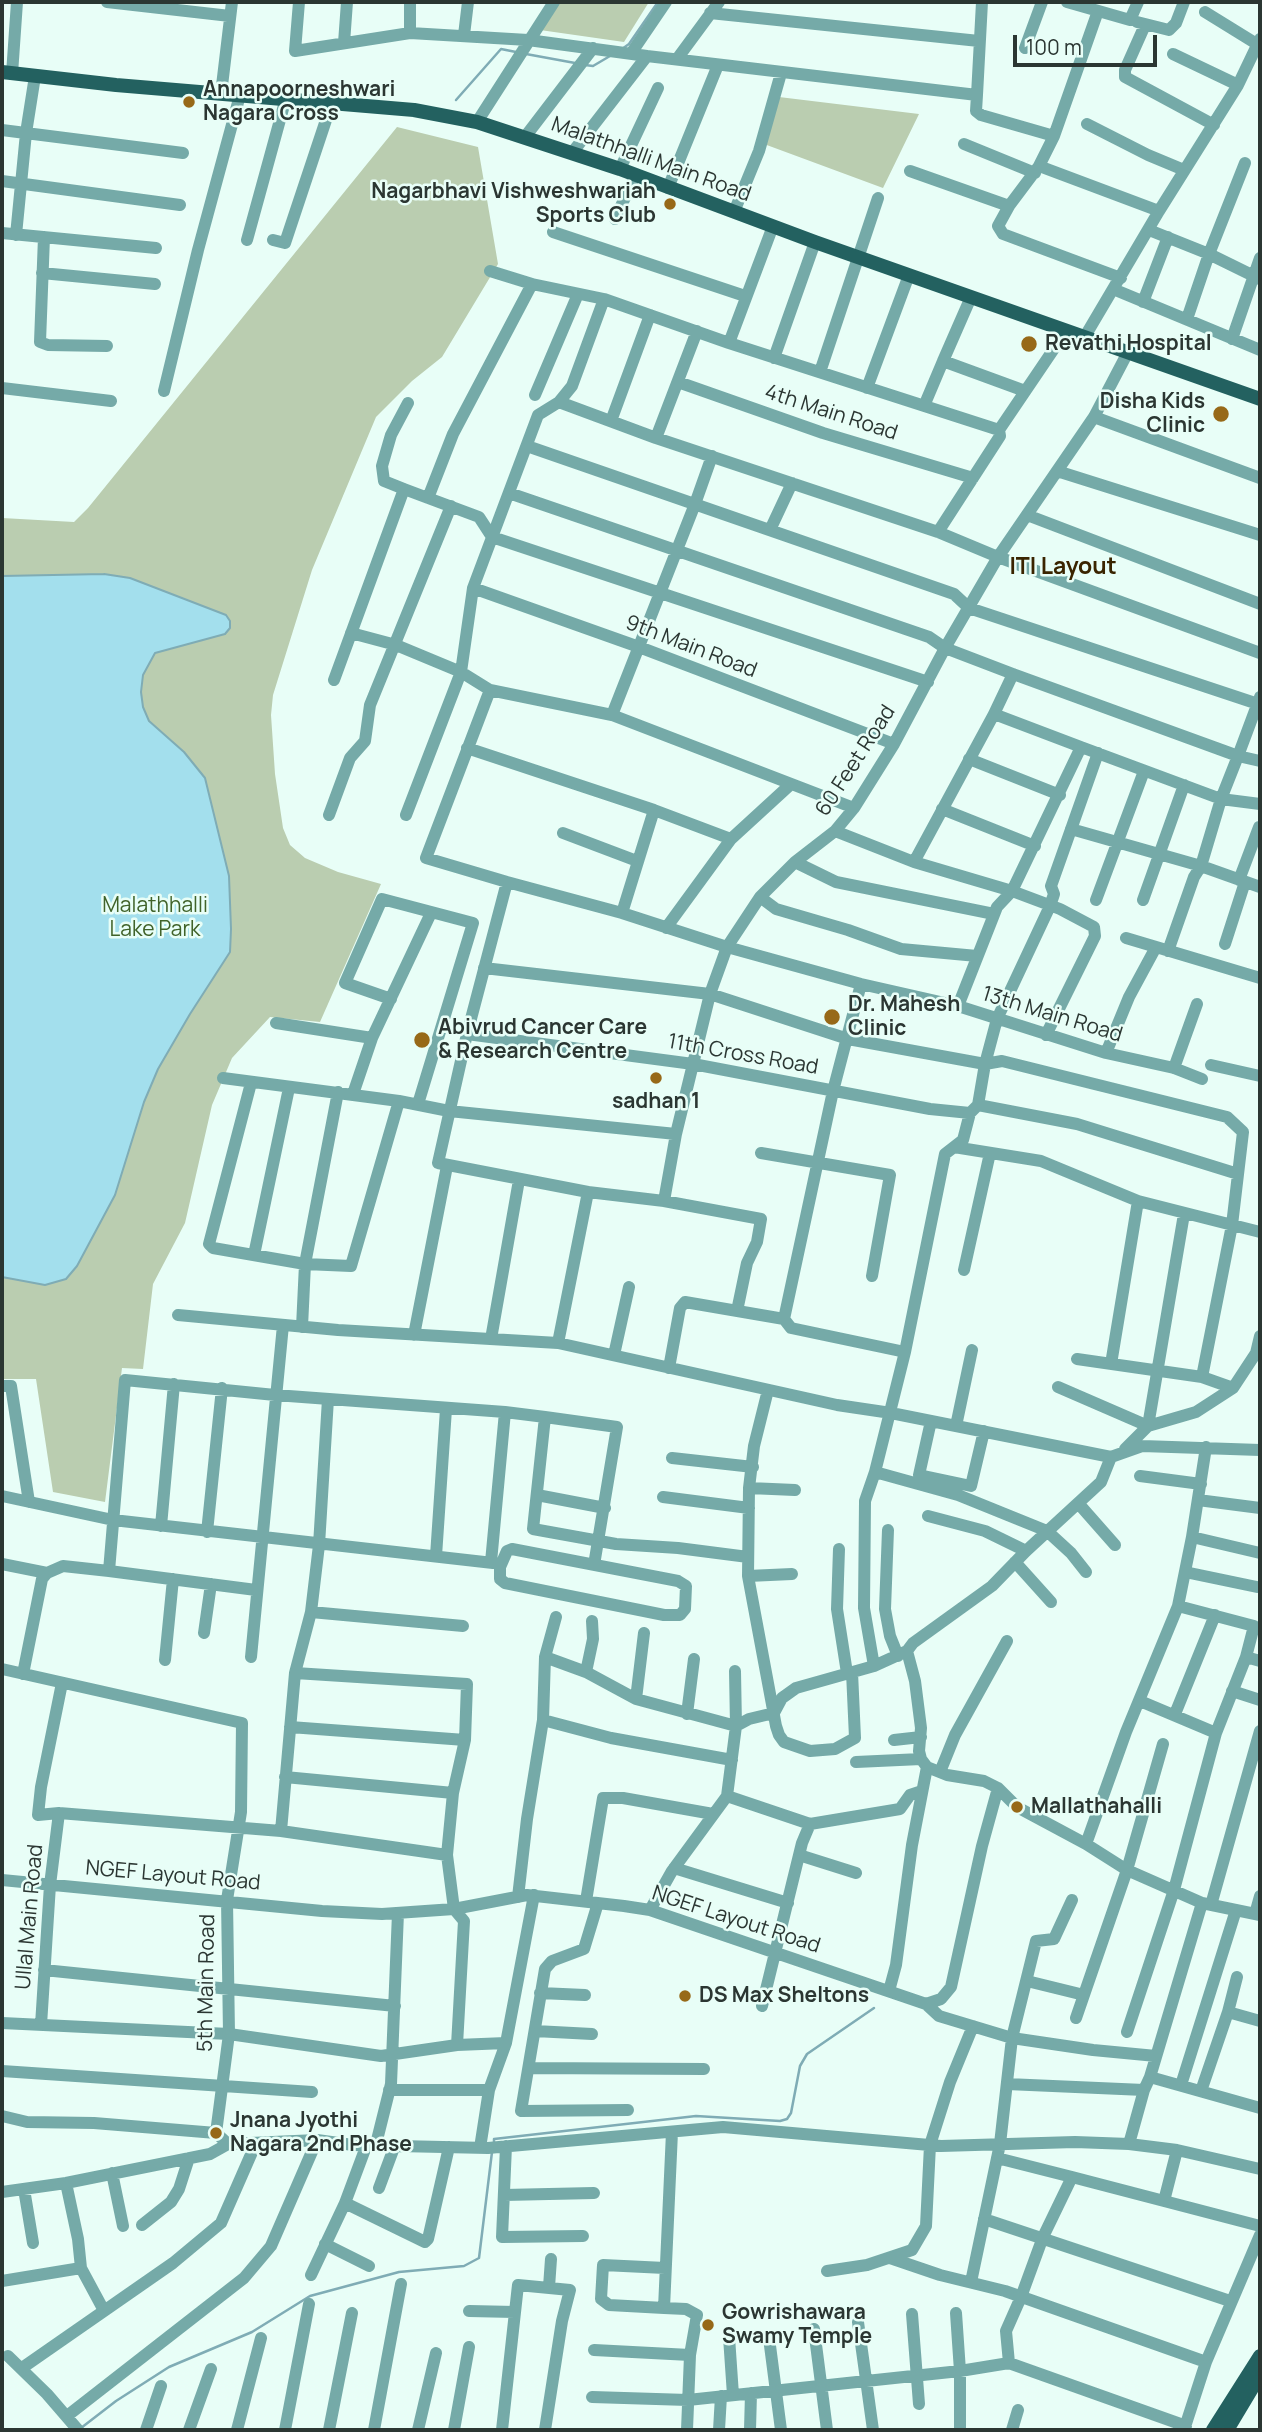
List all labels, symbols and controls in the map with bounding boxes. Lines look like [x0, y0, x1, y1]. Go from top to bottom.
scale bar [1017, 21, 1160, 65]
text: 100 m [1026, 33, 1082, 61]
place label: Annapoorneshwari Nagara Cross [203, 77, 395, 127]
marker: Annapoorneshwari Nagara Cross [181, 94, 197, 110]
street label: Malathhalli Main Road [548, 112, 754, 208]
place label: Nagarbhavi Vishweshwariah Sports Club [371, 179, 656, 229]
marker: Nagarbhavi Vishweshwariah Sports Club [662, 196, 678, 212]
place label: Revathi Hospital [1045, 331, 1212, 357]
marker: Revathi Hospital [1019, 334, 1039, 354]
street label: 4th Main Road [761, 380, 901, 446]
place label: Disha Kids Clinic [1100, 389, 1205, 439]
marker: Disha Kids Clinic [1211, 404, 1231, 424]
district label: ITI Layout [1009, 554, 1117, 582]
street label: 9th Main Road [622, 610, 760, 684]
street label: 60 Feet Road [811, 701, 901, 821]
park label: Malathhalli Lake Park [102, 893, 208, 943]
street label: 13th Main Road [979, 982, 1125, 1048]
place label: Dr. Mahesh Clinic [848, 992, 960, 1042]
marker: Dr. Mahesh Clinic [822, 1007, 842, 1027]
place label: Abivrud Cancer Care & Research Centre [438, 1015, 647, 1065]
street label: 11th Cross Road [666, 1029, 820, 1081]
marker: Abivrud Cancer Care & Research Centre [412, 1030, 432, 1050]
marker: sadhan 1 [648, 1070, 664, 1086]
place label: sadhan 1 [612, 1089, 700, 1115]
place label: Mallathahalli [1031, 1794, 1162, 1820]
marker: Mallathahalli [1009, 1799, 1025, 1815]
street label: Ullal Main Road [11, 1843, 49, 1991]
street label: NGEF Layout Road [84, 1856, 262, 1896]
street label: NGEF Layout Road [649, 1881, 823, 1959]
street label: 5th Main Road [193, 1914, 221, 2052]
place label: DS Max Sheltons [699, 1983, 869, 2009]
marker: DS Max Sheltons [677, 1988, 693, 2004]
place label: Jnana Jyothi Nagara 2nd Phase [230, 2108, 412, 2158]
marker: Jnana Jyothi Nagara 2nd Phase [208, 2125, 224, 2141]
place label: Gowrishawara Swamy Temple [722, 2300, 872, 2350]
marker: Gowrishawara Swamy Temple [700, 2317, 716, 2333]

